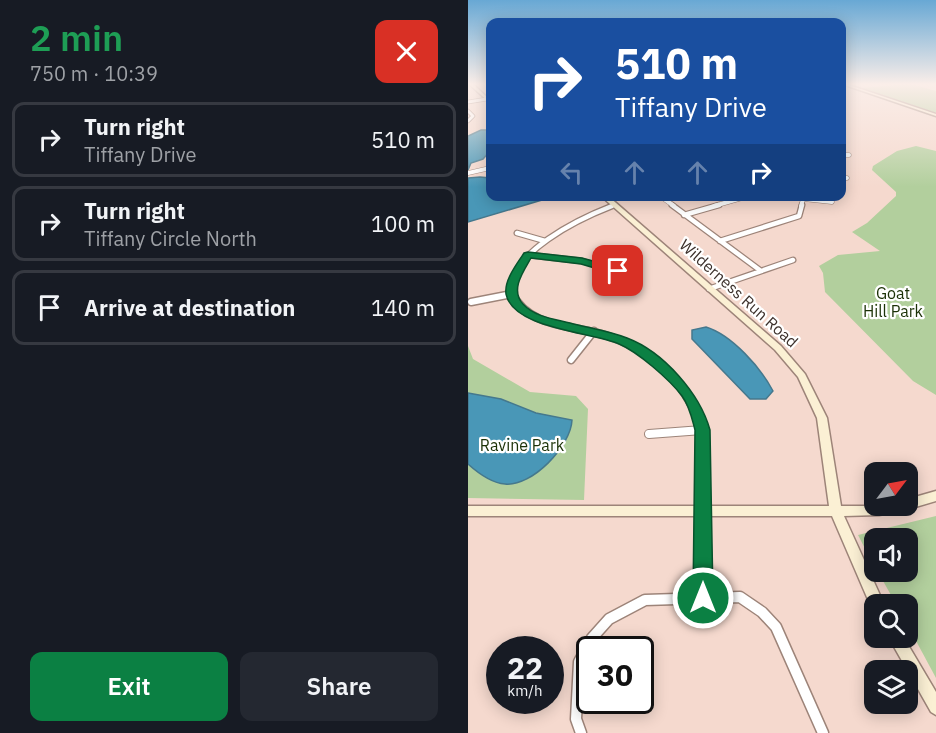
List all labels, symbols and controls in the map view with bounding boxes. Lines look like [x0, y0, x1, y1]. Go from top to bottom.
text: 2 min [30, 14, 123, 61]
button: close [375, 20, 438, 83]
text: 510 m [615, 36, 738, 91]
icon: right [516, 42, 594, 120]
text: 750 m · 10:39 [30, 60, 158, 87]
text: Tiffany Drive [615, 89, 767, 124]
text: Turn right [84, 112, 185, 141]
icon: right [33, 123, 66, 156]
text: 510 m [371, 125, 435, 154]
text: Tiffany Drive [84, 141, 196, 168]
icon: left [555, 156, 588, 189]
icon: ahead [618, 156, 651, 189]
icon: ahead [681, 156, 714, 189]
icon: right [744, 156, 777, 189]
text: Turn right [84, 196, 185, 225]
icon: right [33, 207, 66, 240]
text: 100 m [371, 209, 435, 238]
text: Tiffany Circle North [84, 225, 257, 252]
street label: Wilderness Run Road [676, 234, 802, 352]
pin [592, 245, 643, 296]
icon: arrive [601, 254, 634, 287]
park label: Goat Hill Park [863, 283, 924, 321]
icon: arrive [33, 291, 66, 324]
text: Arrive at destination [84, 293, 295, 322]
text: 140 m [371, 293, 435, 322]
park label: Ravine Park [480, 435, 565, 455]
north arrow [864, 462, 918, 516]
map controls [864, 462, 918, 714]
button: sound [864, 528, 918, 582]
position arrow [671, 566, 735, 630]
button: search [864, 594, 918, 648]
speed limit sign: 30 [576, 636, 654, 714]
text: 22 [507, 648, 543, 687]
button: Exit [30, 652, 228, 721]
button: Share [240, 652, 438, 721]
button: layers [864, 660, 918, 714]
text: km/h [507, 681, 543, 700]

